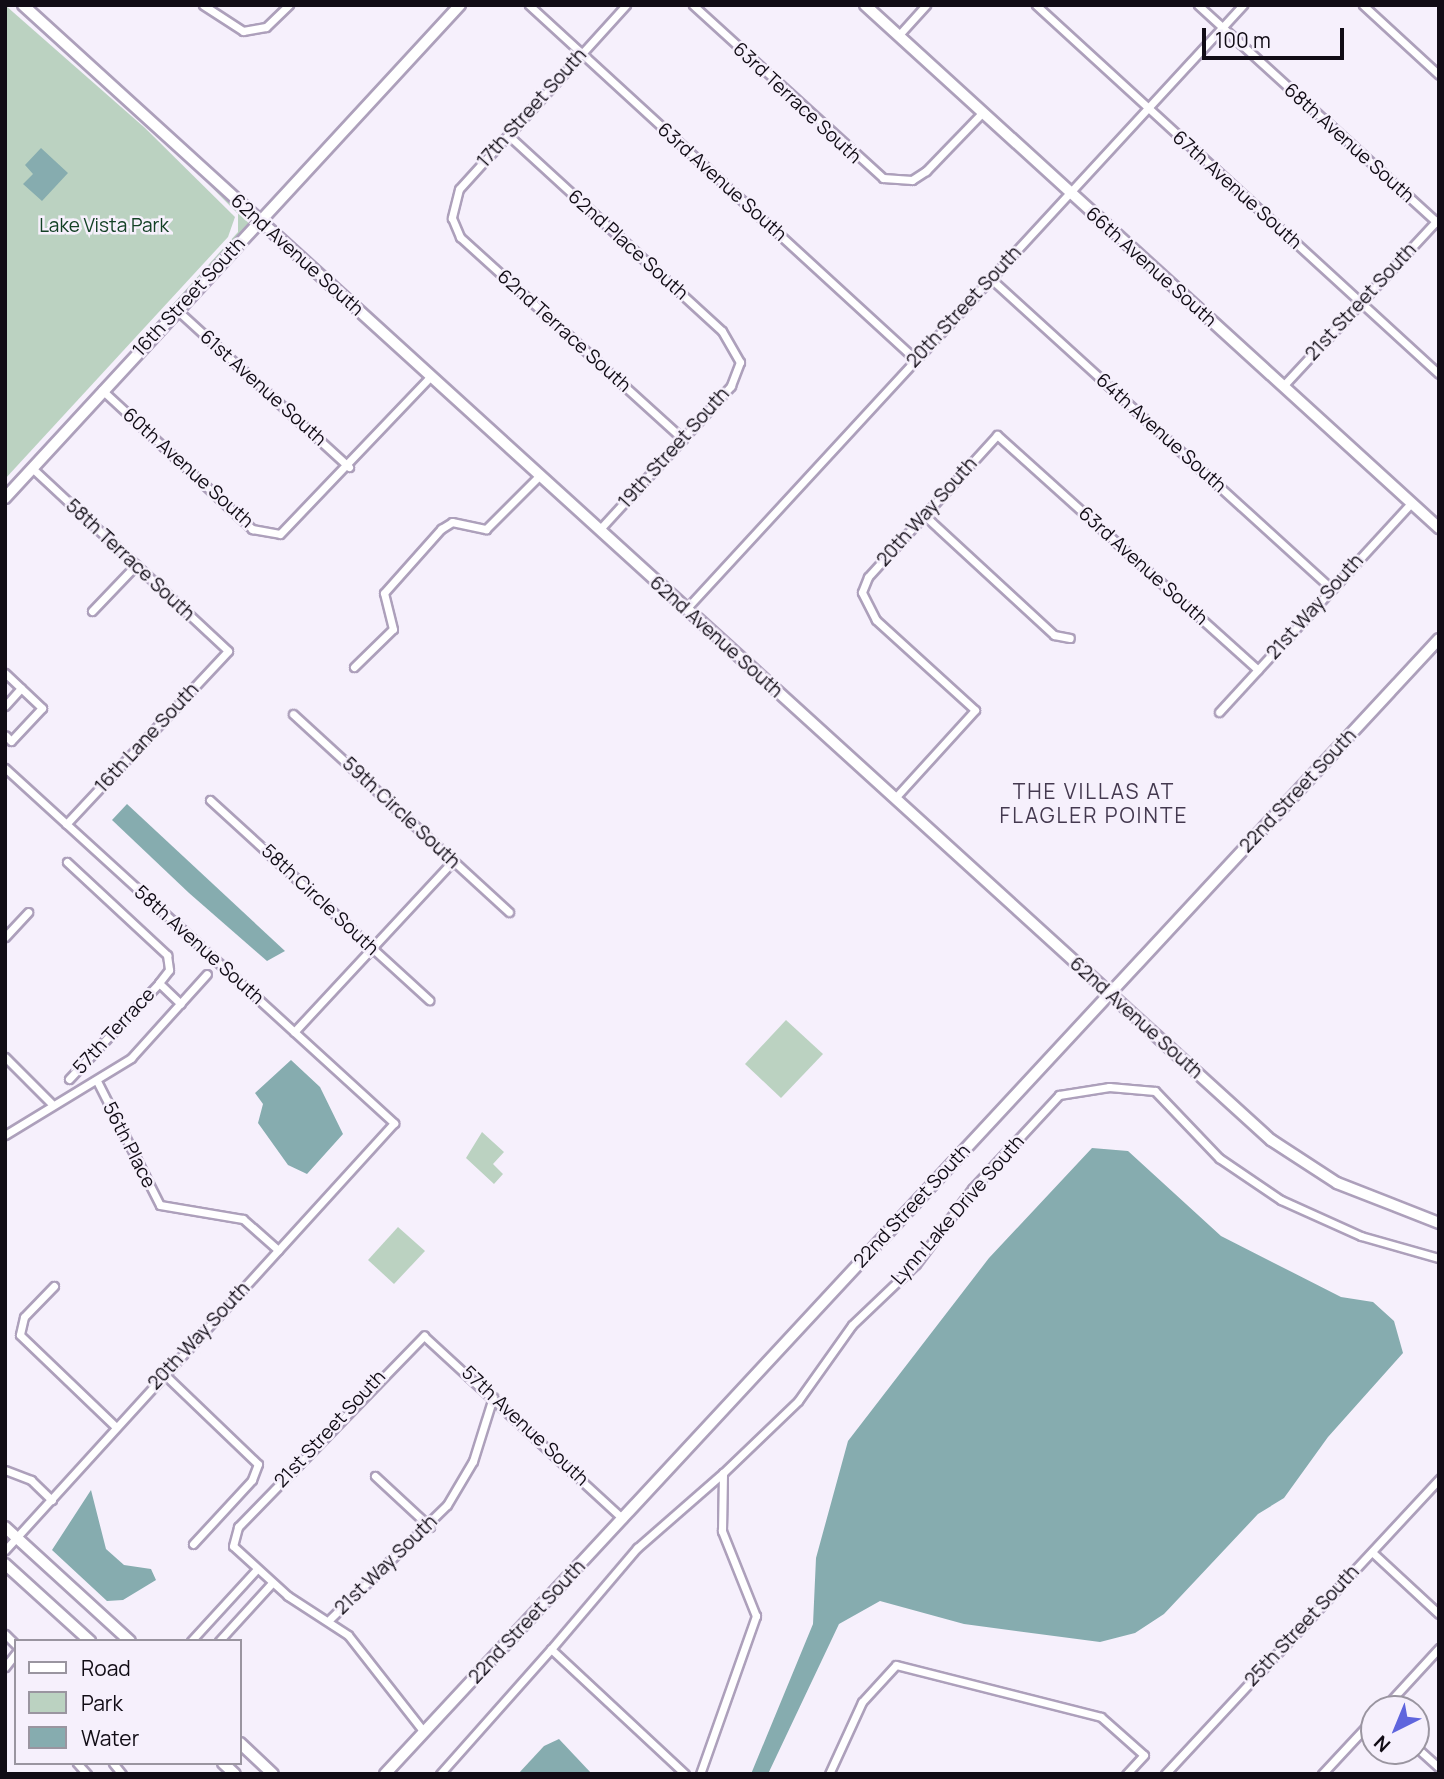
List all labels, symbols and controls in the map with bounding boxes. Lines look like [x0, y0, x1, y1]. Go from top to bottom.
scale bar [1206, 14, 1348, 58]
text: 100 m [1215, 26, 1271, 54]
street label: 63rd Terrace South [728, 38, 866, 168]
street label: 17th Street South [473, 44, 591, 172]
street label: 68th Avenue South [1279, 78, 1419, 208]
street label: 63rd Avenue South [653, 118, 791, 246]
street label: 67th Avenue South [1168, 126, 1306, 254]
street label: 62nd Place South [563, 185, 693, 305]
street label: 62nd Avenue South [226, 189, 368, 321]
street label: 66th Avenue South [1081, 202, 1221, 332]
park label: Lake Vista Park [39, 215, 169, 237]
street label: 16th Street South [128, 233, 250, 361]
street label: 21st Street South [1301, 239, 1421, 365]
street label: 20th Street South [902, 242, 1026, 372]
street label: 62nd Terrace South [492, 265, 636, 397]
street label: 61st Avenue South [195, 325, 331, 451]
street label: 64th Avenue South [1091, 368, 1231, 498]
street label: 19th Street South [614, 383, 734, 513]
street label: 60th Avenue South [118, 403, 258, 533]
street label: 20th Way South [872, 453, 982, 571]
street label: 58th Terrace South [61, 494, 199, 626]
street label: 63rd Avenue South [1074, 502, 1212, 630]
street label: 21st Way South [1262, 550, 1368, 664]
street label: 62nd Avenue South [645, 571, 787, 703]
street label: 16th Lane South [90, 679, 204, 797]
street label: 22nd Street South [1235, 724, 1361, 858]
street label: 59th Circle South [337, 753, 465, 873]
district label: THE VILLAS AT FLAGLER POINTE [1001, 778, 1187, 828]
street label: 58th Circle South [257, 840, 383, 960]
street label: 58th Avenue South [129, 881, 269, 1009]
street label: 62nd Avenue South [1065, 952, 1207, 1084]
street label: 57th Terrace [68, 983, 160, 1079]
street label: 56th Place [98, 1098, 160, 1192]
street label: Lynn Lake Drive South [887, 1130, 1029, 1290]
street label: 22nd Street South [849, 1139, 975, 1273]
street label: 20th Way South [143, 1277, 255, 1395]
street label: 57th Avenue South [457, 1361, 593, 1491]
street label: 21st Street South [270, 1366, 390, 1492]
street label: 21st Way South [330, 1510, 442, 1620]
street label: 22nd Street South [464, 1555, 590, 1689]
street label: 25th Street South [1240, 1561, 1364, 1691]
legend [14, 1639, 242, 1765]
text: Road [81, 1654, 131, 1682]
text: Park [81, 1689, 123, 1717]
north arrow [1360, 1695, 1430, 1765]
text: Water [81, 1724, 139, 1752]
text: N [1368, 1730, 1396, 1758]

